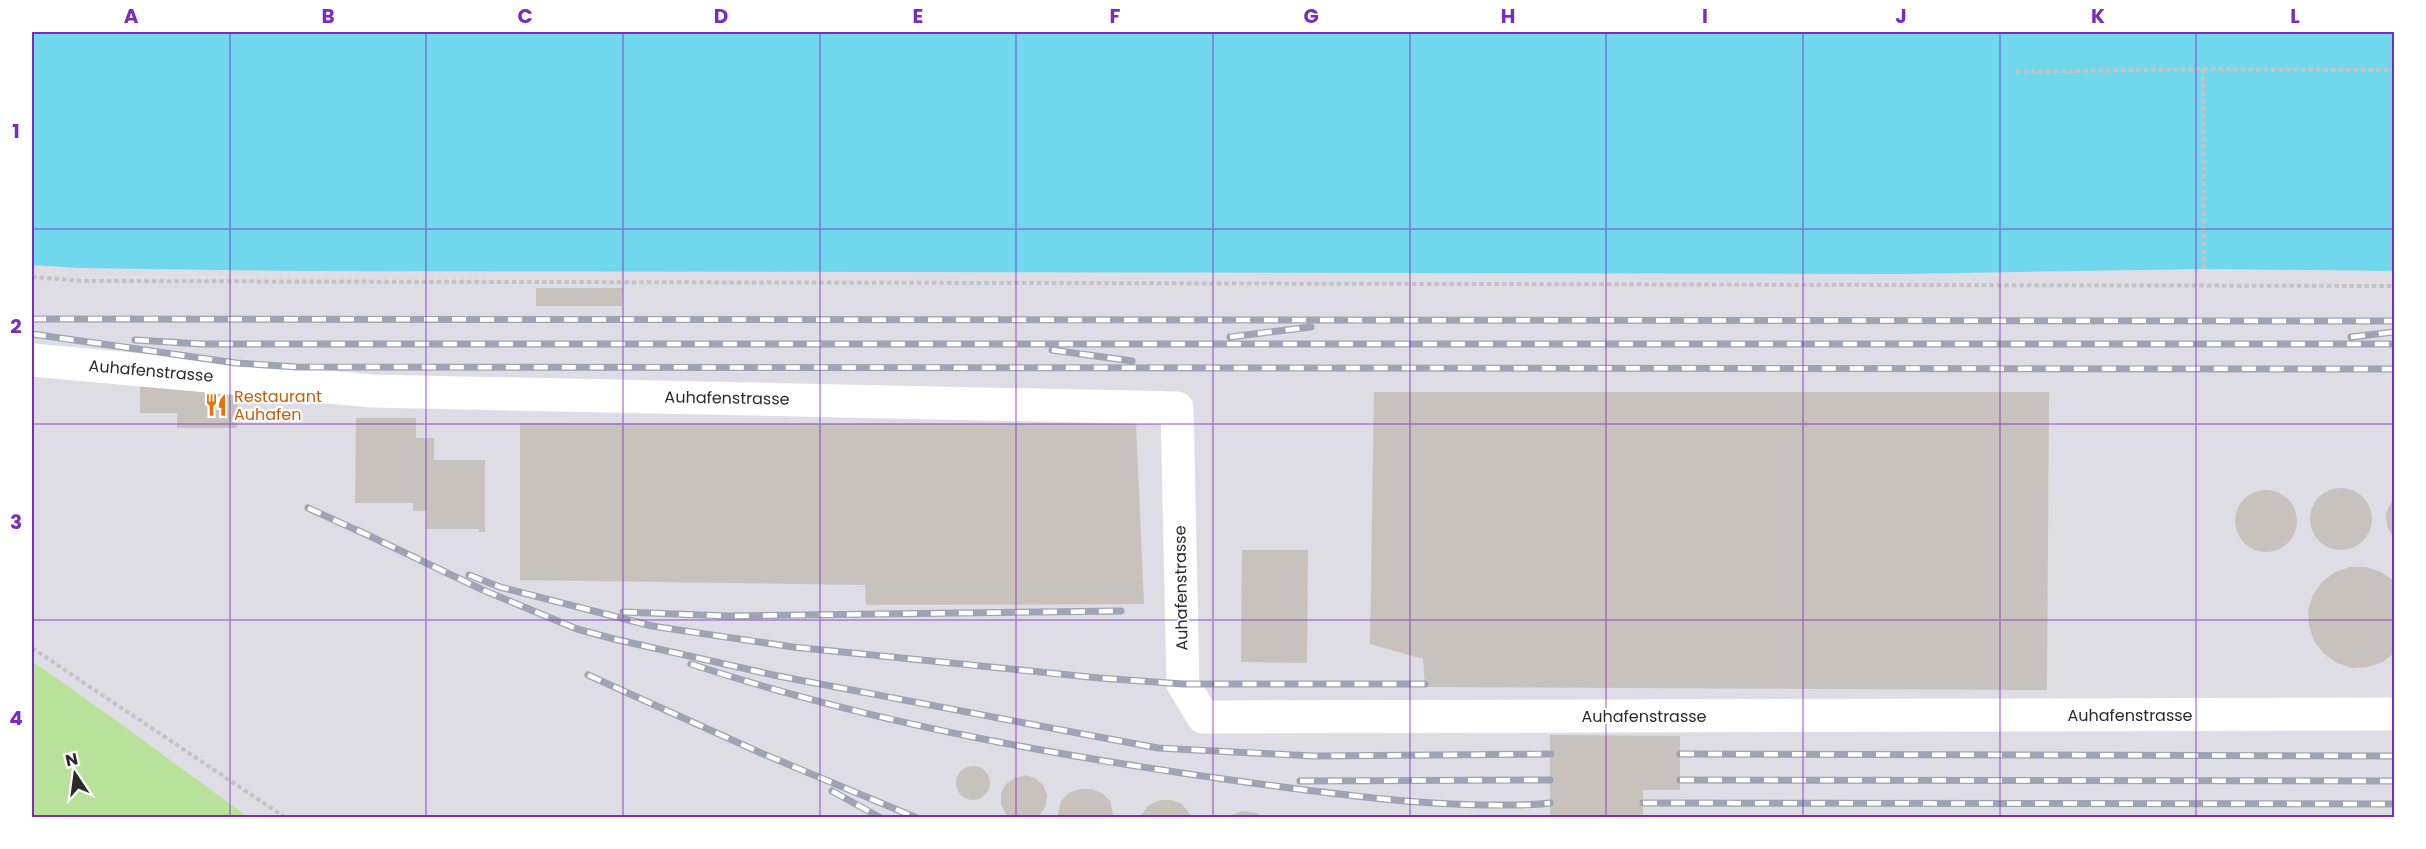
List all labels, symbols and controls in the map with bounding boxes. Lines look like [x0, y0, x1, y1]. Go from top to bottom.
text: A [124, 2, 139, 30]
text: B [321, 2, 335, 30]
text: C [517, 2, 533, 30]
text: D [714, 2, 728, 30]
text: E [913, 2, 923, 30]
text: F [1110, 2, 1121, 30]
text: G [1303, 2, 1319, 30]
text: H [1501, 2, 1515, 30]
text: I [1702, 2, 1708, 30]
text: J [1895, 2, 1907, 30]
text: K [2091, 2, 2105, 30]
text: L [2290, 2, 2300, 30]
text: 1 [12, 117, 20, 145]
text: 2 [10, 312, 22, 340]
street label: Auhafenstrasse [88, 354, 214, 388]
place label: Restaurant Auhafen [234, 385, 322, 426]
street label: Auhafenstrasse [664, 385, 790, 411]
restaurant icon: Restaurant Auhafen [203, 392, 229, 418]
text: 3 [10, 508, 22, 536]
street label: Auhafenstrasse [1168, 525, 1194, 651]
text: 4 [9, 704, 23, 732]
street label: Auhafenstrasse [2067, 704, 2193, 727]
street label: Auhafenstrasse [1581, 705, 1707, 728]
north arrow [45, 744, 105, 804]
text: N [63, 747, 80, 772]

